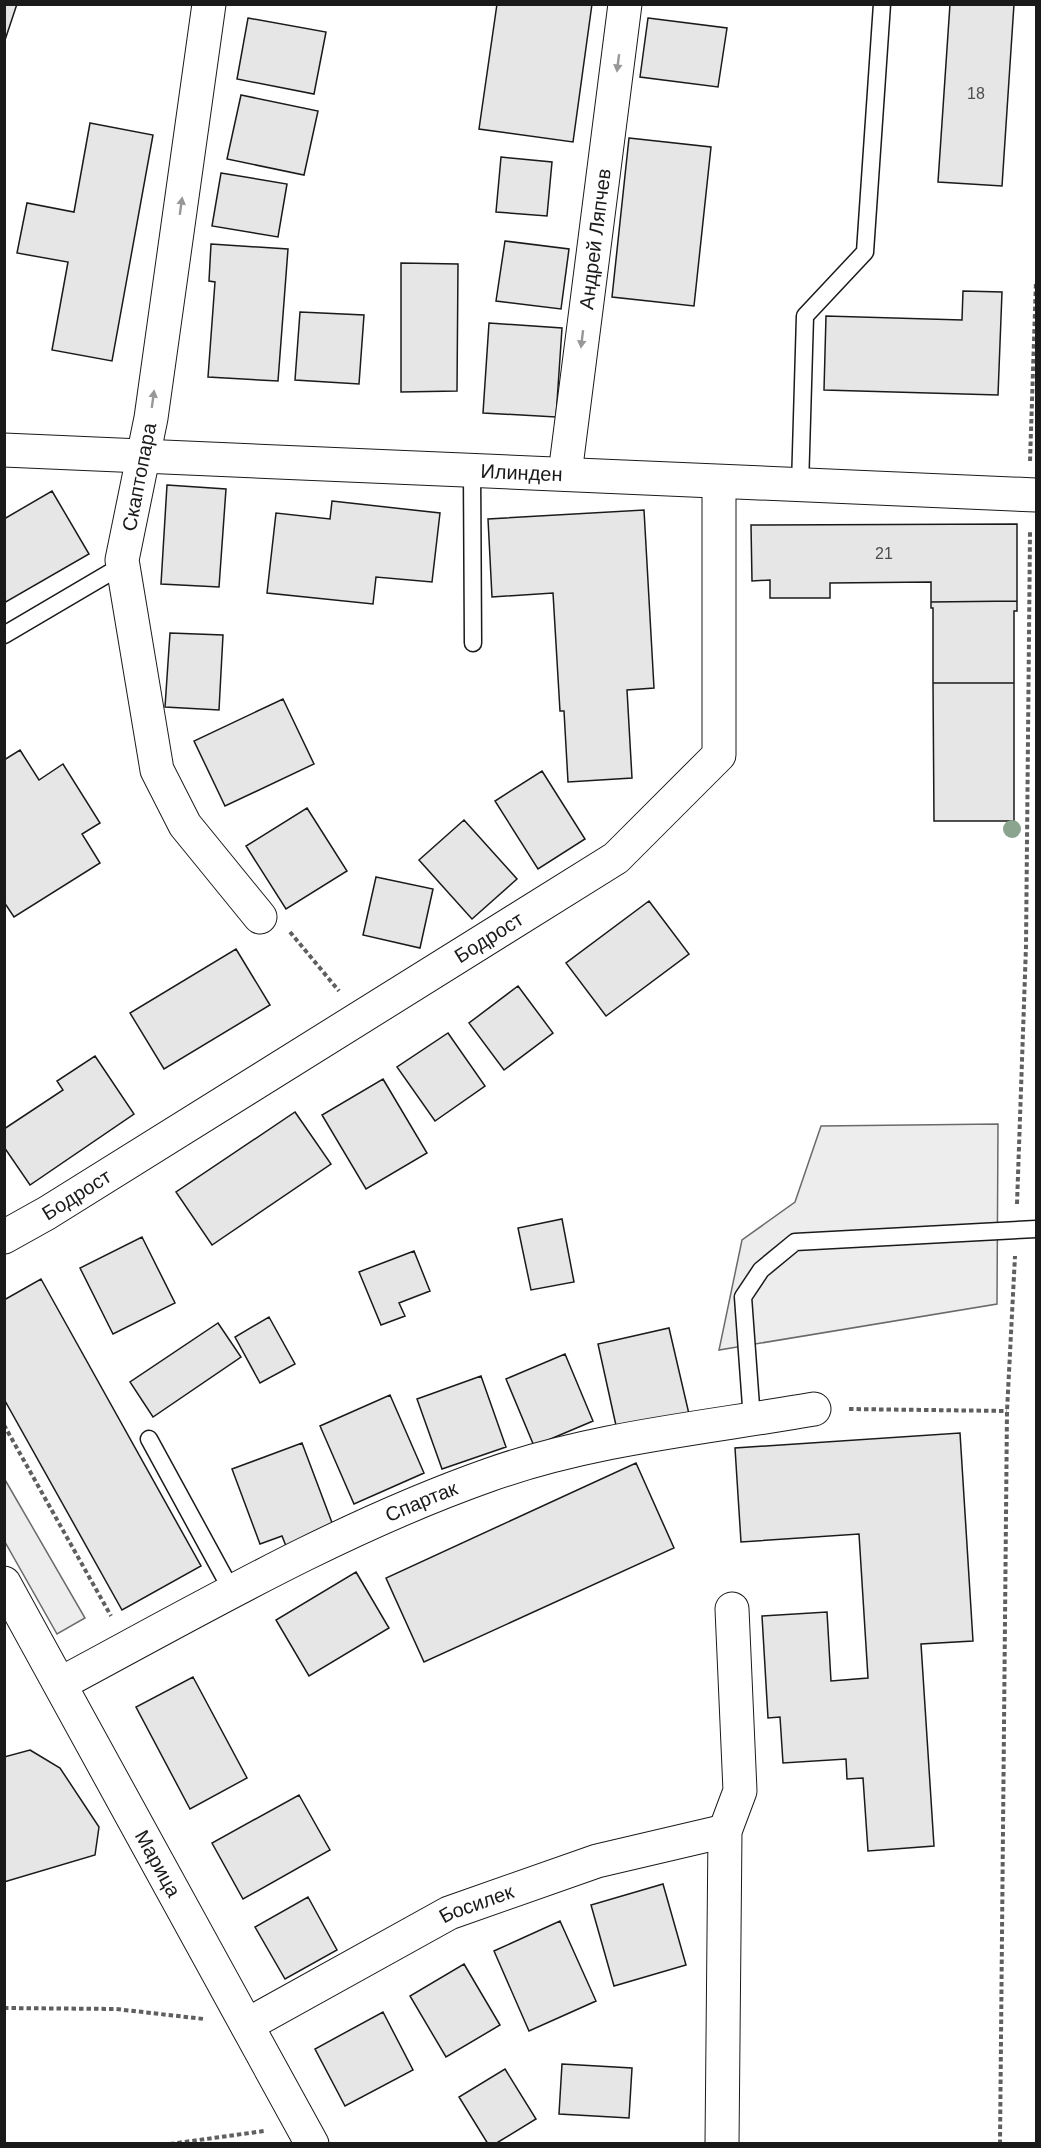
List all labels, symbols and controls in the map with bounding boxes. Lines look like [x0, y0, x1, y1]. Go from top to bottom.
one-way arrow [613, 53, 622, 72]
house number: 18 [967, 85, 985, 102]
street label: Андрей Ляпчев [575, 167, 615, 311]
one-way arrow [176, 196, 185, 215]
one-way arrow [578, 330, 587, 349]
one-way arrow [149, 389, 158, 408]
street label: Скаптопара [118, 420, 160, 533]
street label: Илинден [480, 460, 563, 485]
house number: 21 [875, 545, 893, 562]
street label: Бодрост [450, 908, 527, 967]
street label: Бодрост [38, 1165, 115, 1224]
street label: Спартак [382, 1477, 461, 1526]
street label: Марица [131, 1826, 186, 1902]
street label: Босилек [435, 1880, 517, 1927]

